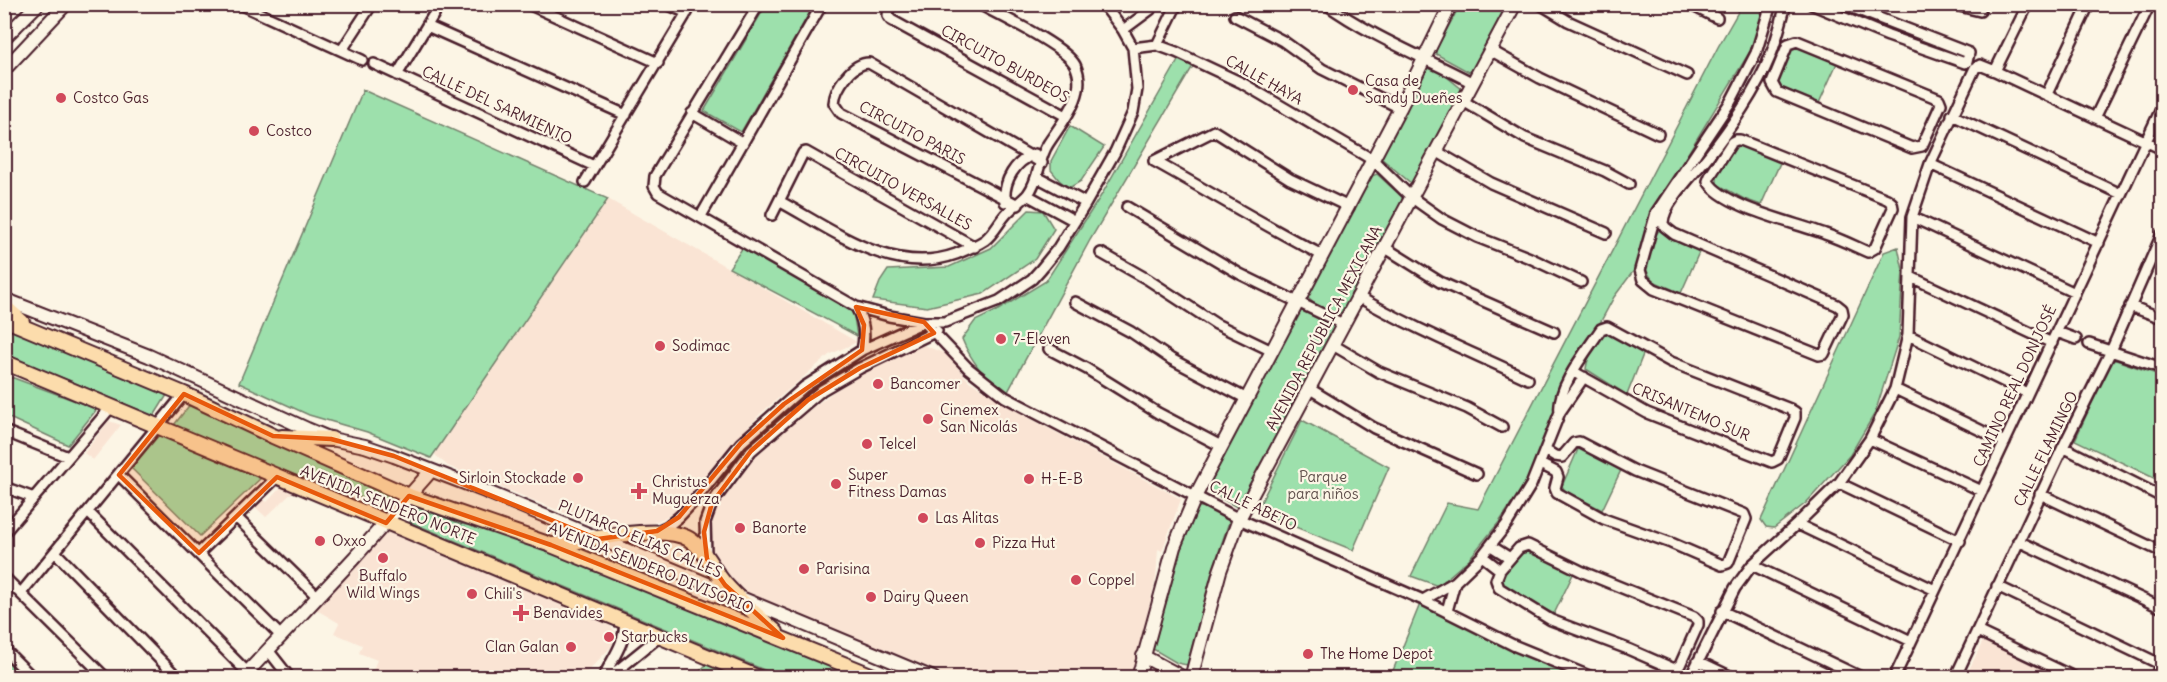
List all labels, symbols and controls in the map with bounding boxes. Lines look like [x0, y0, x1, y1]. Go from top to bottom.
street label: CIRCUITO BURDEOS [938, 20, 1073, 107]
street label: CALLE HAYA [1222, 51, 1306, 109]
street label: CALLE DEL SARMIENTO [419, 61, 575, 148]
place label: Casa de Sandy Dueñes [1365, 71, 1463, 107]
marker: Casa de Sandy Dueñes [1346, 83, 1360, 97]
place label: Costco Gas [73, 88, 149, 107]
marker: Costco Gas [54, 91, 68, 105]
street label: CIRCUITO PARIS [856, 97, 969, 169]
place label: Costco [266, 121, 312, 140]
marker: Costco [247, 124, 261, 138]
street label: CIRCUITO VERSALLES [831, 143, 975, 234]
street label: AVENIDA REPÚBLICA MEXICANA [1260, 221, 1386, 433]
street label: CAMINO REAL DON JOSÉ [1969, 302, 2060, 470]
place label: 7-Eleven [1013, 329, 1071, 348]
marker: 7-Eleven [994, 332, 1008, 346]
place label: Sodimac [672, 336, 731, 355]
marker: Sodimac [653, 339, 667, 353]
place label: Bancomer [890, 374, 960, 393]
marker: Bancomer [871, 377, 885, 391]
street label: CRISANTEMO SUR [1629, 378, 1754, 445]
street label: CALLE FLAMINGO [2009, 388, 2082, 510]
place label: Cinemex San Nicolás [940, 400, 1018, 436]
marker: Cinemex San Nicolás [921, 412, 935, 426]
place label: Telcel [879, 434, 916, 453]
marker: Telcel [860, 437, 874, 451]
street label: AVENIDA SENDERO NORTE [298, 461, 479, 549]
place label: Super Fitness Damas [848, 465, 947, 501]
park label: Parque para niños [1287, 467, 1359, 503]
place label: Sirloin Stockade [459, 468, 566, 487]
place label: H-E-B [1041, 469, 1083, 488]
marker: Sirloin Stockade [571, 471, 585, 485]
place label: Christus Muguerza [652, 472, 720, 508]
marker: H-E-B [1022, 472, 1036, 486]
street label: CALLE ABETO [1206, 476, 1300, 535]
marker: Super Fitness Damas [829, 477, 843, 491]
marker: Christus Muguerza [630, 482, 648, 500]
street label: PLUTARCO ELIAS CALLES [555, 495, 725, 582]
place label: Las Alitas [935, 508, 999, 527]
marker: Las Alitas [916, 511, 930, 525]
street label: AVENIDA SENDERO DIVISORIO [546, 518, 757, 618]
place label: Banorte [752, 518, 807, 537]
marker: Banorte [733, 521, 747, 535]
place label: Oxxo [332, 531, 367, 550]
place label: Pizza Hut [992, 533, 1055, 552]
marker: Oxxo [313, 534, 327, 548]
marker: Pizza Hut [973, 536, 987, 550]
marker: Buffalo Wild Wings [376, 551, 390, 565]
place label: Parisina [816, 559, 871, 578]
marker: Parisina [797, 562, 811, 576]
place label: Buffalo Wild Wings [346, 566, 420, 602]
place label: Coppel [1088, 570, 1135, 589]
marker: Coppel [1069, 573, 1083, 587]
place label: Chili's [484, 584, 522, 603]
marker: Chili's [465, 587, 479, 601]
place label: Dairy Queen [883, 587, 969, 606]
marker: Dairy Queen [864, 590, 878, 604]
place label: Benavides [533, 603, 603, 622]
marker: Benavides [514, 606, 528, 620]
place label: Starbucks [621, 627, 688, 646]
marker: Starbucks [602, 630, 616, 644]
place label: Clan Galan [485, 637, 559, 656]
marker: Clan Galan [564, 640, 578, 654]
place label: The Home Depot [1320, 644, 1433, 663]
marker: The Home Depot [1301, 647, 1315, 661]

